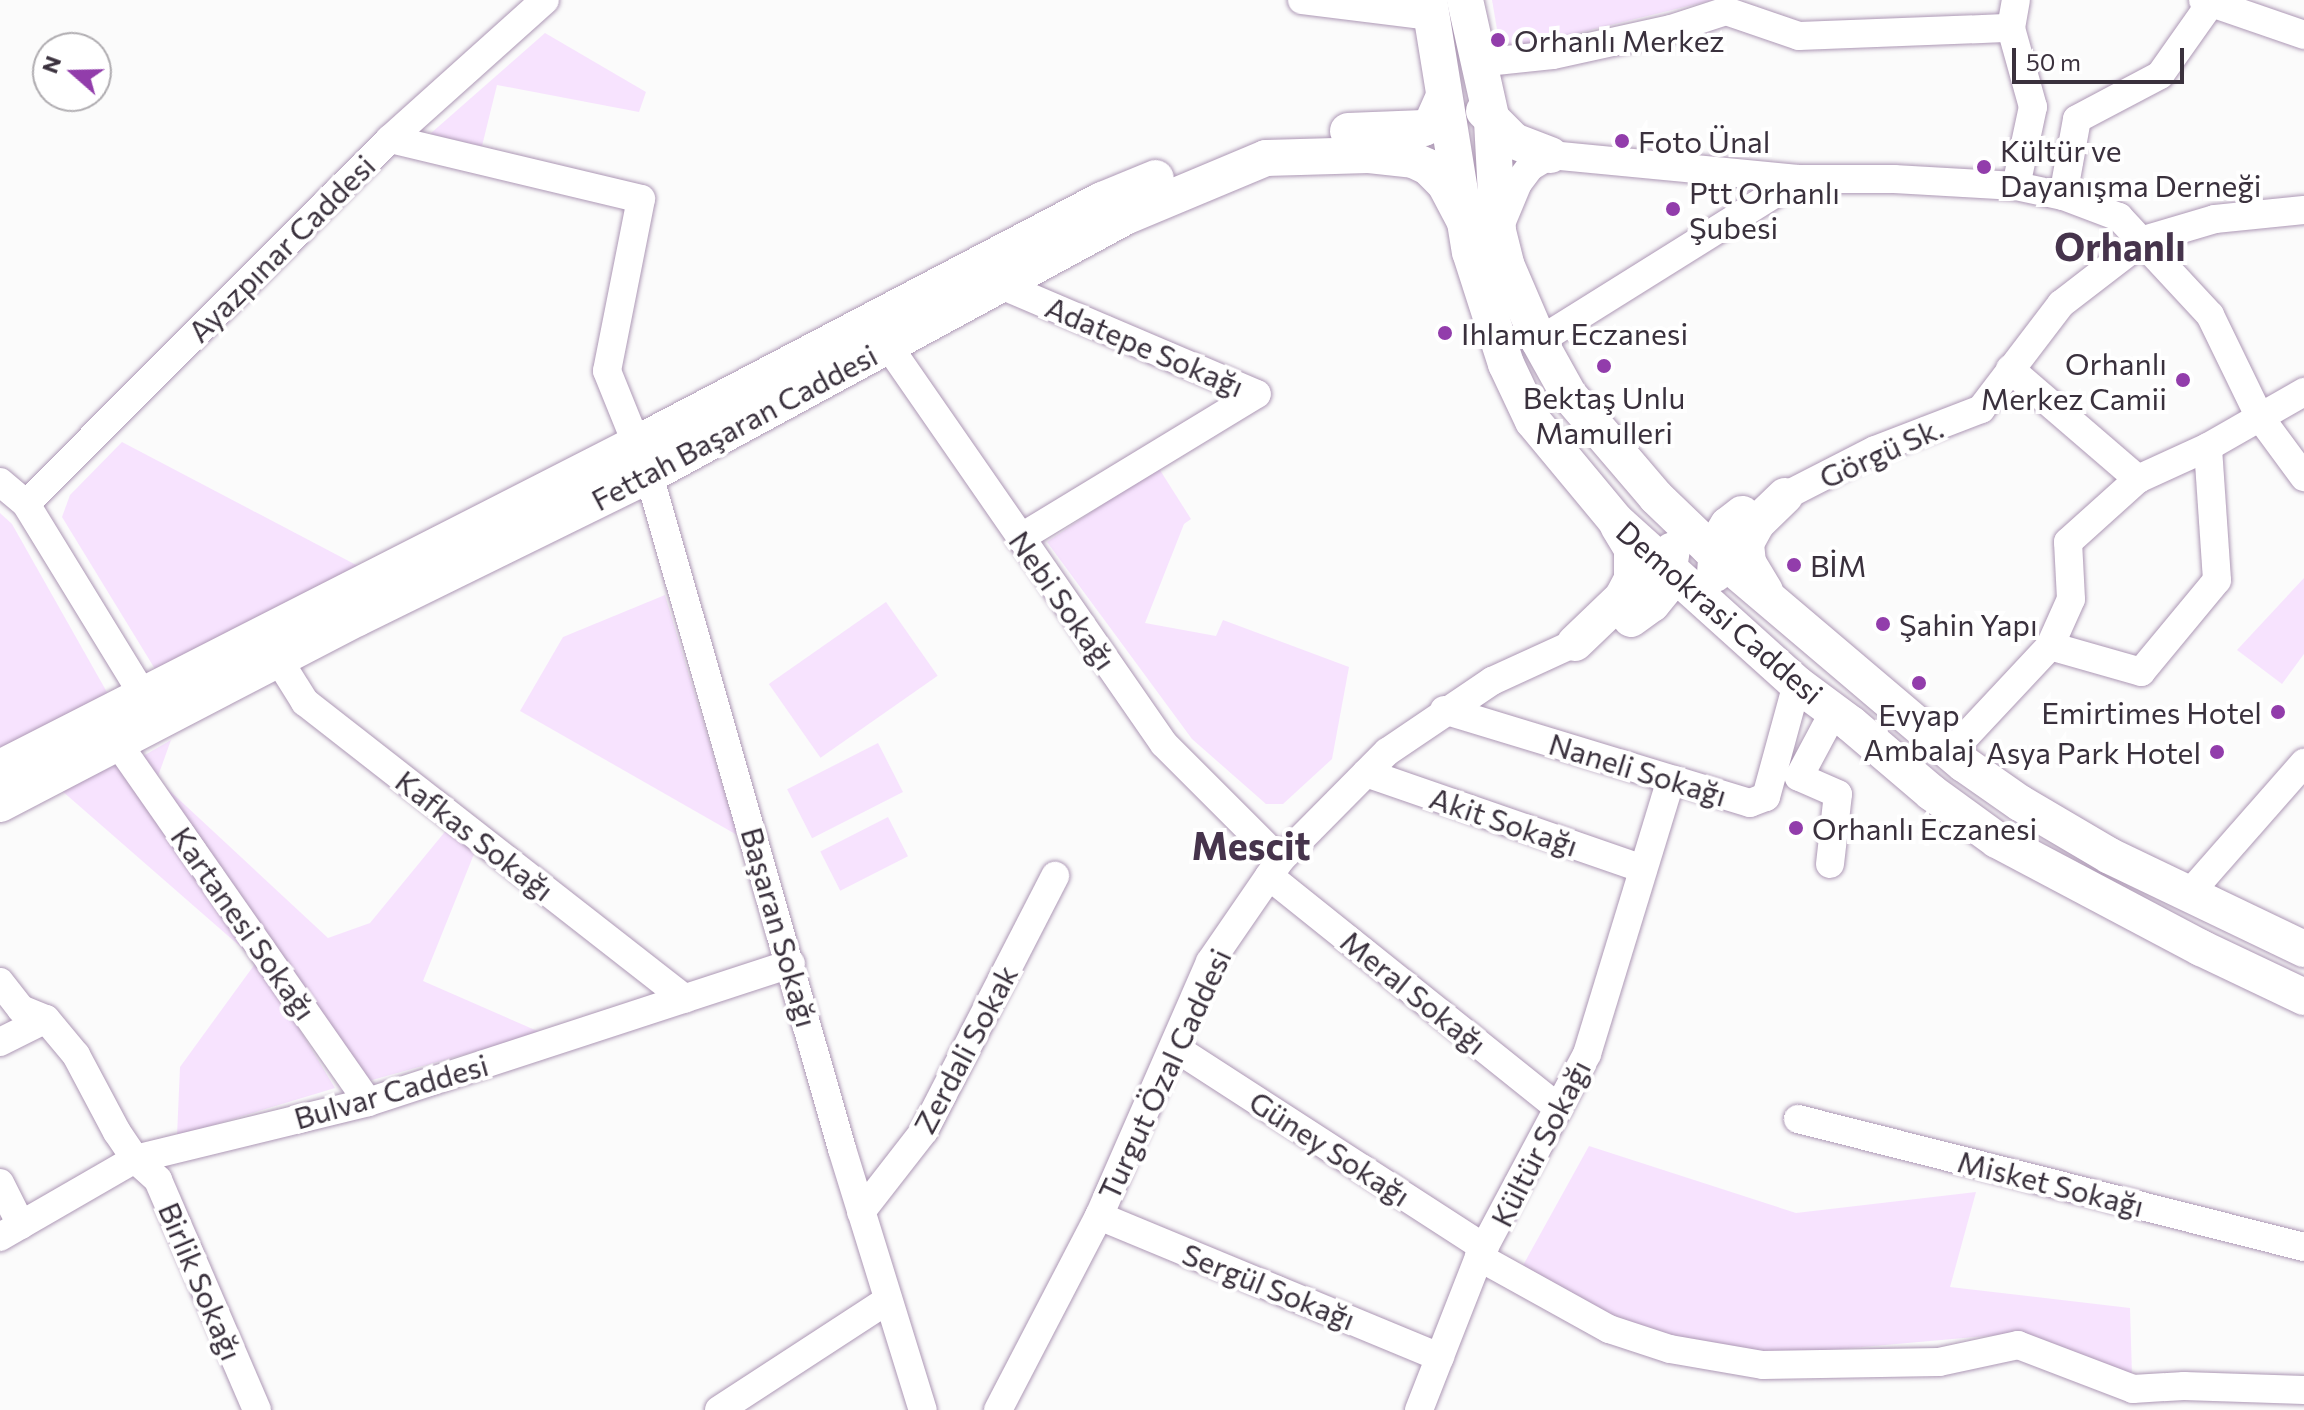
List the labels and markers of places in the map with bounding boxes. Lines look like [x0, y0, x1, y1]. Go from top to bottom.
place label: Orhanlı Merkez [1514, 22, 1724, 58]
marker: Orhanlı Merkez [1489, 31, 1507, 49]
place label: Foto Ünal [1638, 123, 1770, 159]
marker: Foto Ünal [1613, 132, 1631, 150]
place label: Kültür ve Dayanışma Derneği [2000, 132, 2261, 202]
marker: Kültür ve Dayanışma Derneği [1975, 158, 1993, 176]
place label: Ptt Orhanlı Şubesi [1689, 174, 1840, 244]
marker: Ptt Orhanlı Şubesi [1664, 200, 1682, 218]
place label: Ihlamur Eczanesi [1461, 315, 1688, 351]
marker: Ihlamur Eczanesi [1436, 324, 1454, 342]
place label: Orhanlı Merkez Camii [1981, 345, 2167, 416]
marker: Bektaş Unlu Mamulleri [1595, 357, 1613, 375]
marker: Orhanlı Merkez Camii [2174, 371, 2192, 389]
place label: Bektaş Unlu Mamulleri [1523, 379, 1685, 450]
place label: BİM [1810, 547, 1866, 583]
marker: BİM [1785, 556, 1803, 574]
place label: Şahin Yapı [1899, 606, 2038, 642]
marker: Şahin Yapı [1874, 615, 1892, 633]
marker: Evyap Ambalaj [1910, 674, 1928, 692]
place label: Emirtimes Hotel [2041, 694, 2262, 730]
place label: Evyap Ambalaj [1863, 696, 1975, 766]
marker: Emirtimes Hotel [2269, 703, 2287, 721]
place label: Asya Park Hotel [1986, 734, 2201, 770]
marker: Asya Park Hotel [2208, 743, 2226, 761]
place label: Orhanlı Eczanesi [1812, 810, 2037, 846]
marker: Orhanlı Eczanesi [1787, 819, 1805, 837]

